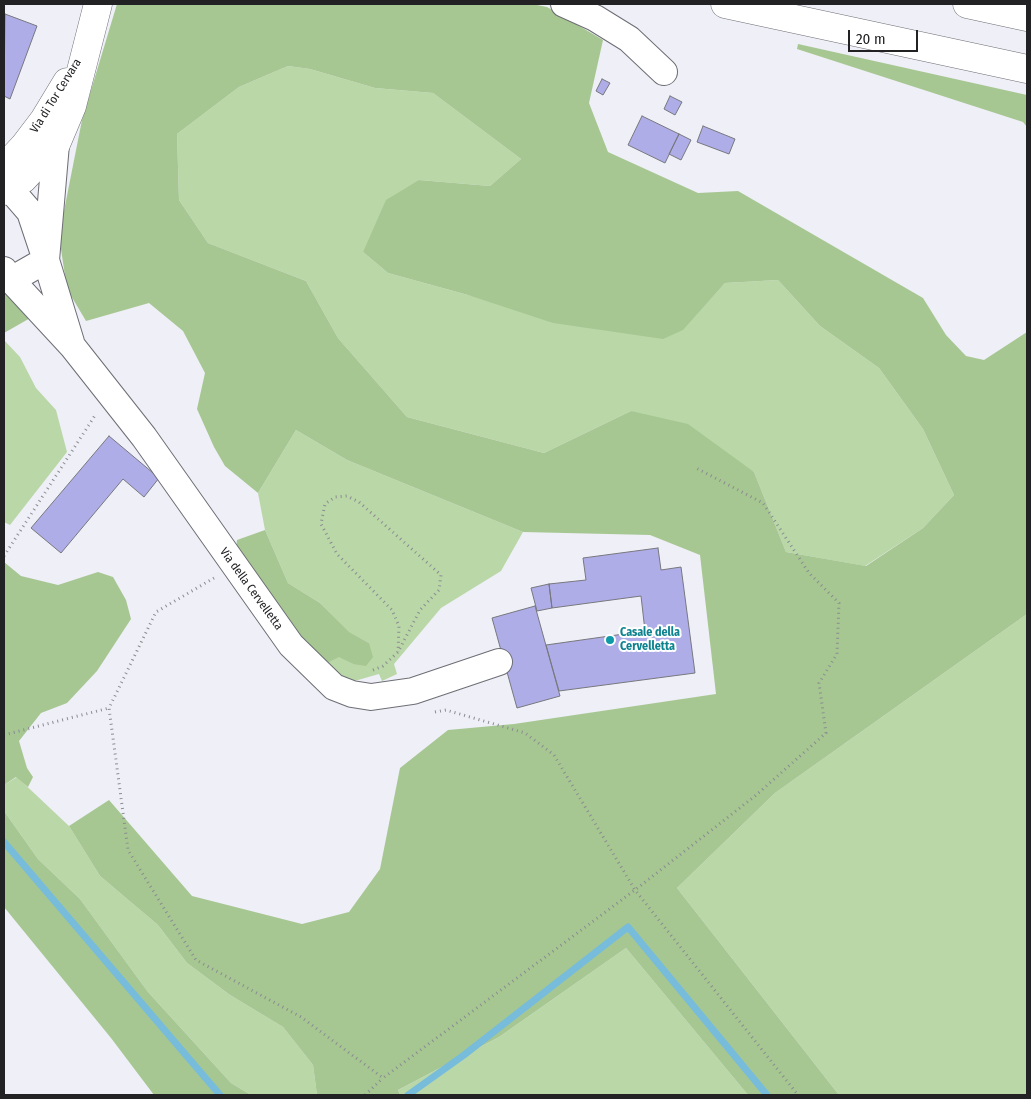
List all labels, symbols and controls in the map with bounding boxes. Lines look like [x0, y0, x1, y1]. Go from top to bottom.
scale bar [851, 20, 921, 52]
text: 20 m [856, 30, 886, 48]
street label: Via di Tor Cervara [27, 56, 85, 136]
street label: Via della Cervelletta [216, 545, 286, 633]
place label: Casale della Cervelletta [620, 626, 680, 654]
marker: Casale della Cervelletta [604, 634, 616, 646]

